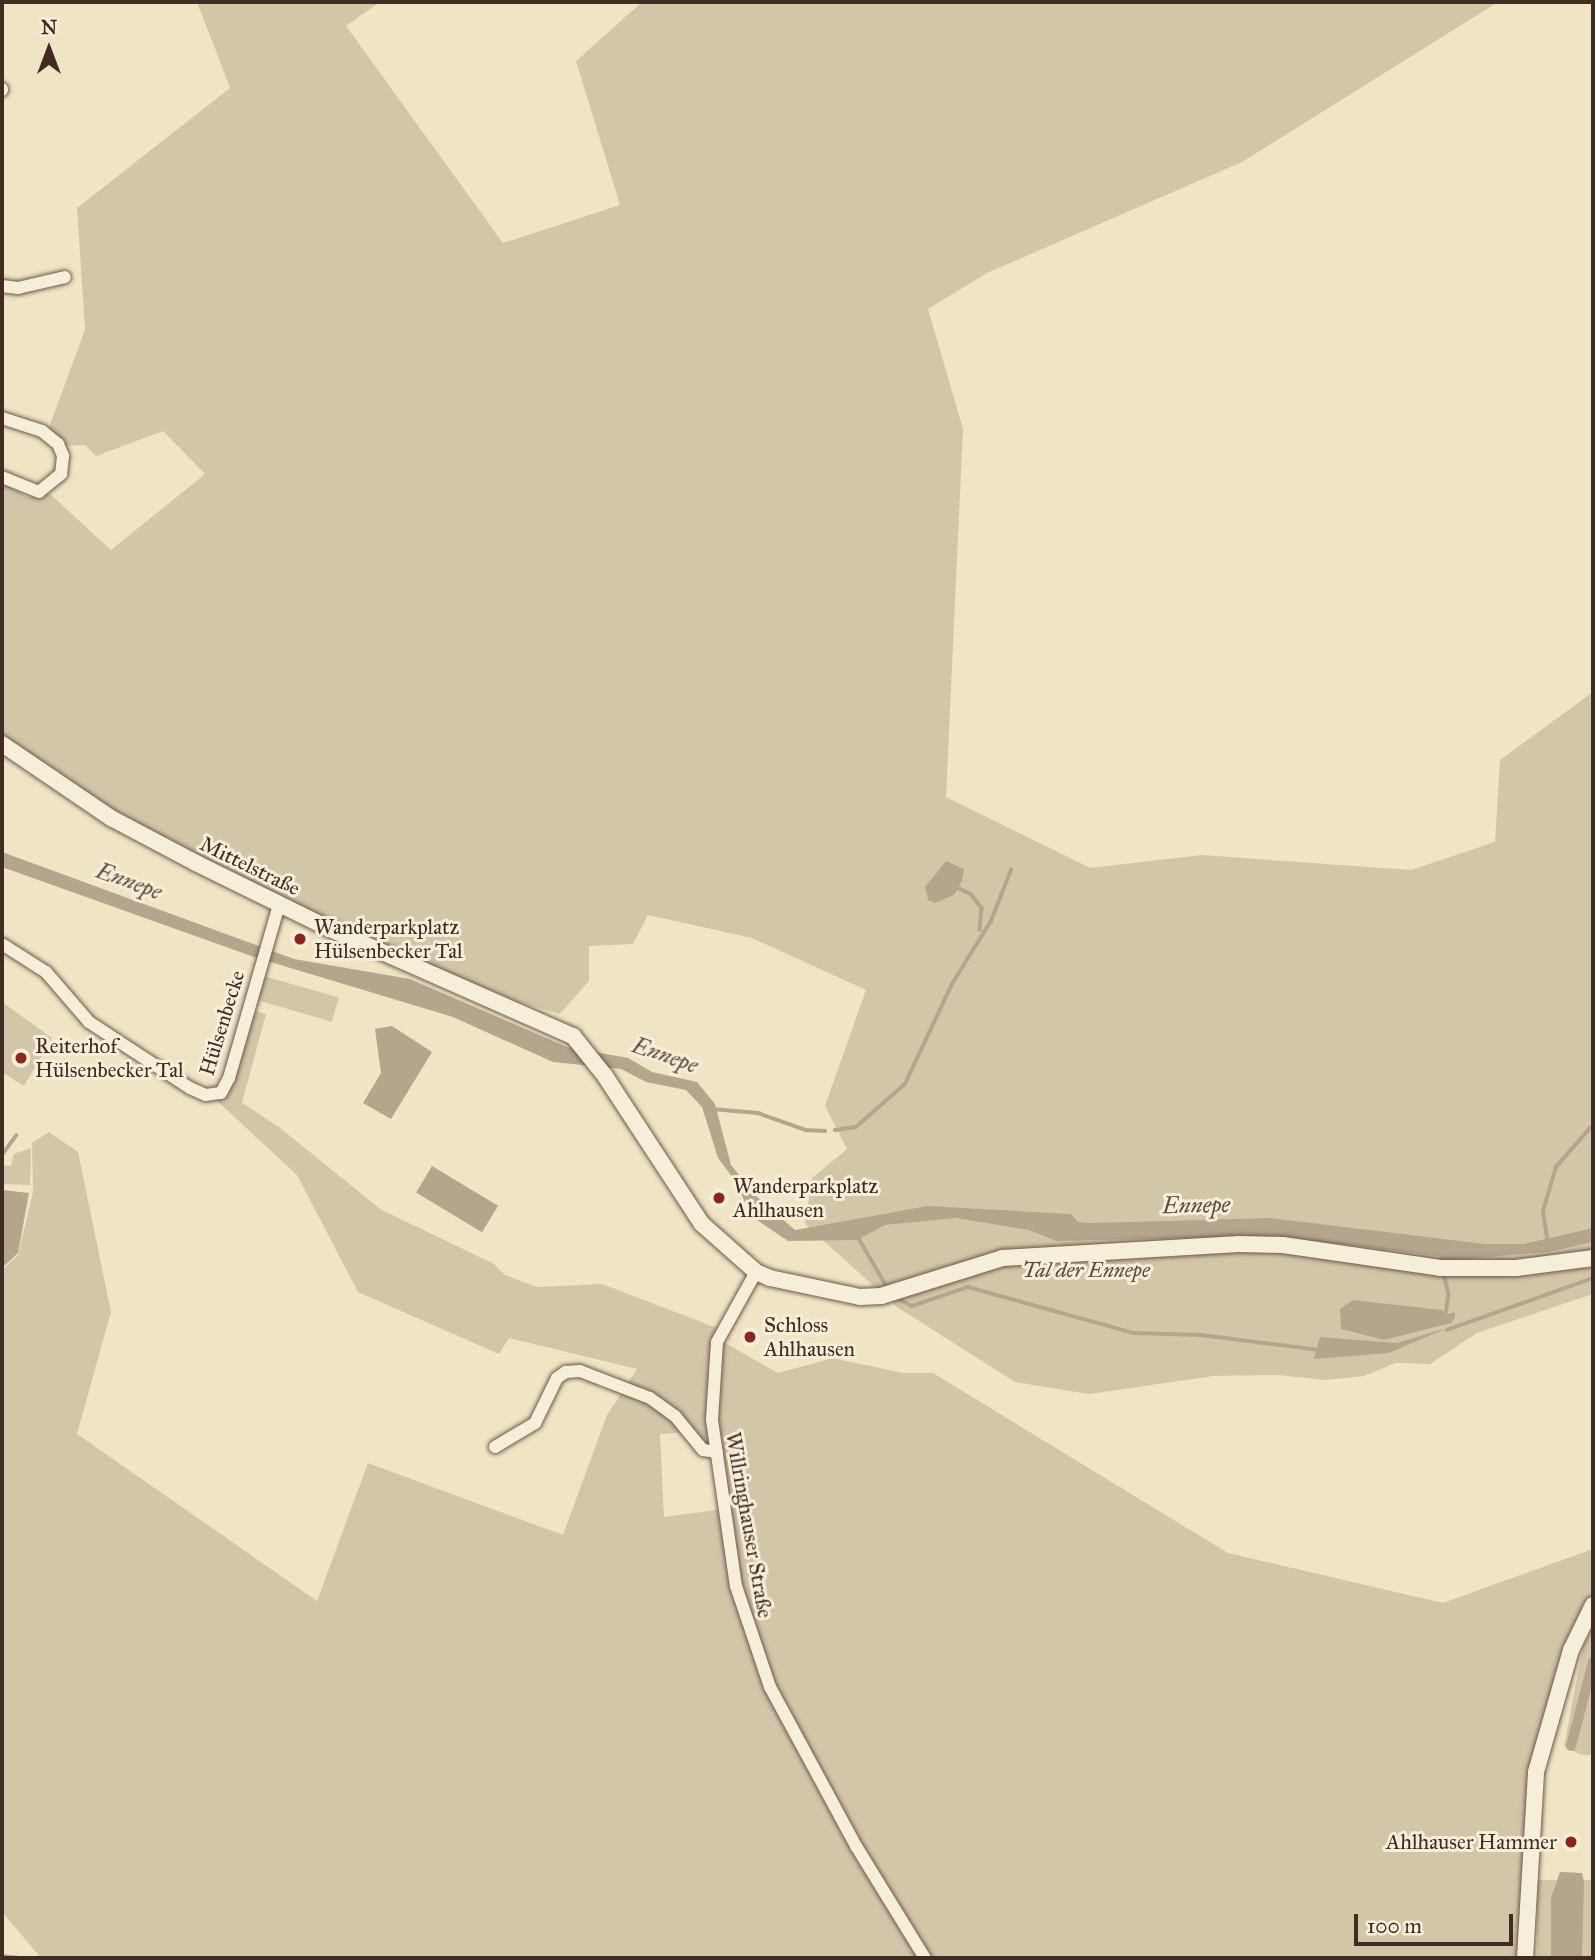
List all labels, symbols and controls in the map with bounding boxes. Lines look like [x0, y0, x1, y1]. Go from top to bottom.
north arrow [14, 14, 84, 84]
text: N [41, 16, 57, 39]
street label: Mittelstraße [196, 831, 304, 901]
water label: Ennepe [92, 856, 166, 906]
place label: Wanderparkplatz Hülsenbecker Tal [314, 914, 463, 964]
marker: Wanderparkplatz Hülsenbecker Tal [292, 931, 308, 947]
street label: Hülsenbecke [194, 967, 250, 1079]
water label: Ennepe [628, 1031, 702, 1079]
place label: Reiterhof Hülsenbecker Tal [35, 1033, 184, 1083]
marker: Reiterhof Hülsenbecker Tal [13, 1050, 29, 1066]
place label: Wanderparkplatz Ahlhausen [733, 1173, 878, 1223]
marker: Wanderparkplatz Ahlhausen [711, 1190, 727, 1206]
water label: Ennepe [1162, 1191, 1230, 1219]
park label: Tal der Ennepe [1022, 1257, 1150, 1283]
place label: Schloss Ahlhausen [764, 1312, 855, 1362]
marker: Schloss Ahlhausen [742, 1329, 758, 1345]
street label: Willringhauser Straße [720, 1430, 778, 1620]
place label: Ahlhauser Hammer [1386, 1829, 1557, 1855]
marker: Ahlhauser Hammer [1563, 1834, 1579, 1850]
scale bar [1357, 1900, 1516, 1944]
text: 100 m [1367, 1913, 1422, 1939]

